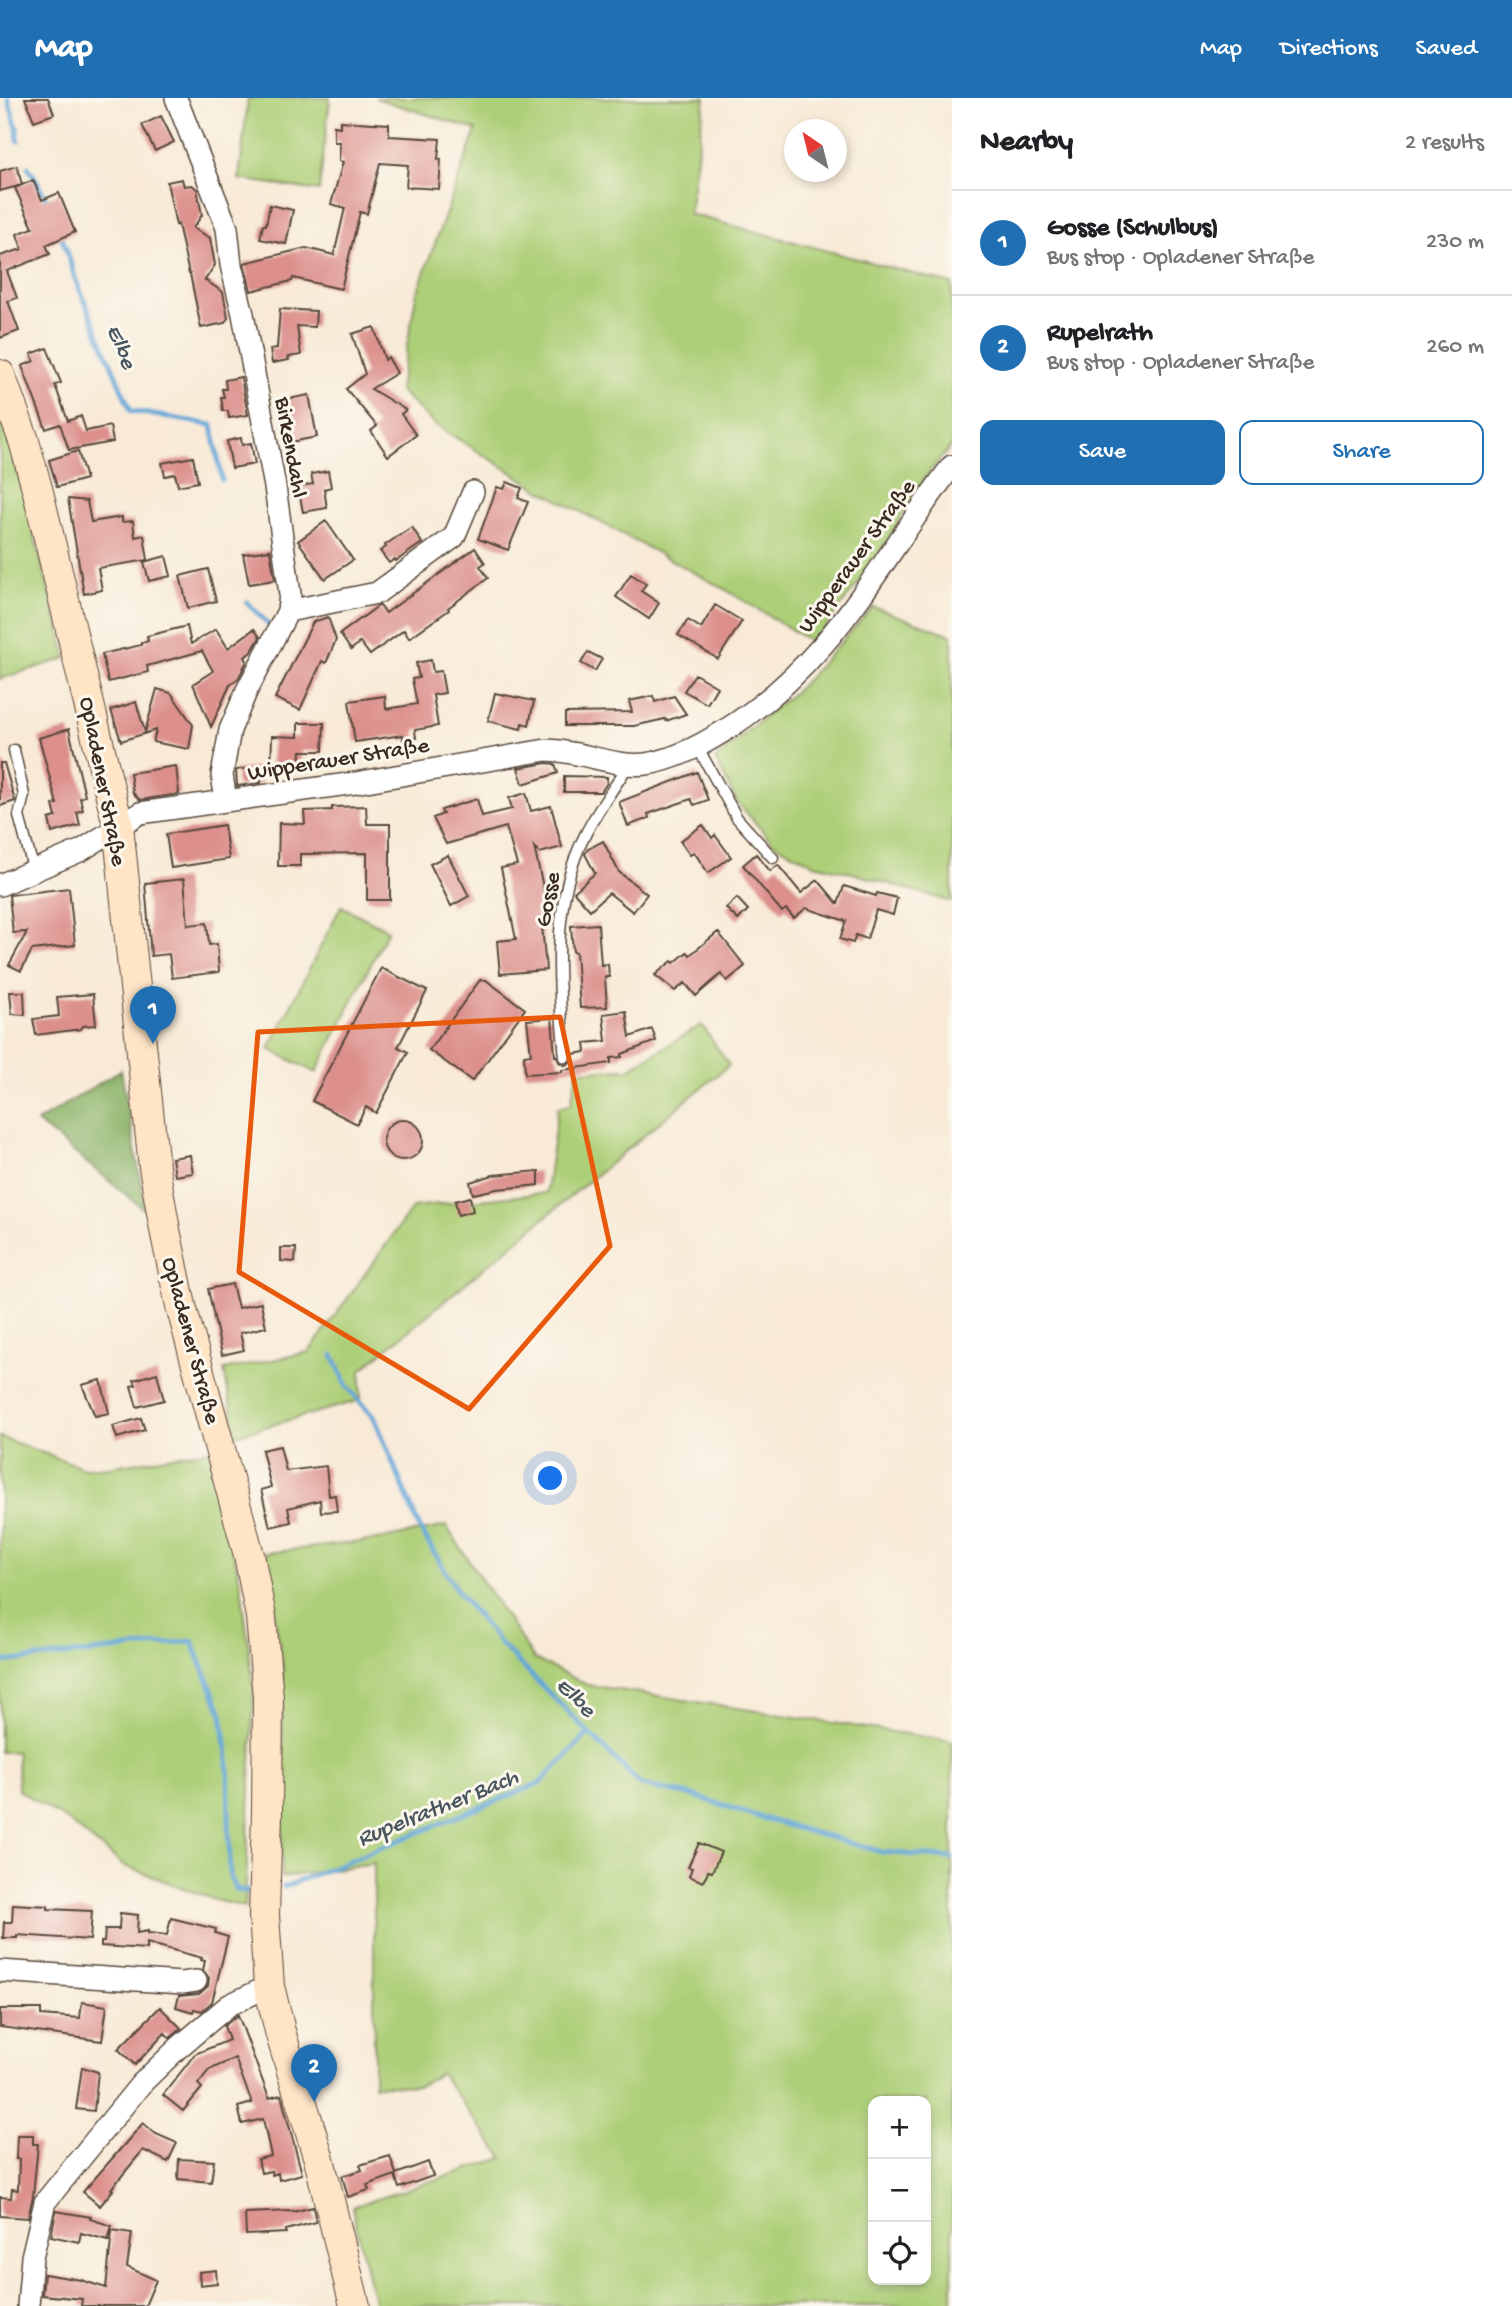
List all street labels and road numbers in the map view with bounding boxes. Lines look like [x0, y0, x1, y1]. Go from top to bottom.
street label: Birkendahl [267, 394, 312, 500]
street label: Wipperauer Straße [793, 474, 923, 639]
street label: Opladener Straße [72, 695, 131, 870]
street label: Wipperauer Straße [246, 733, 432, 788]
street label: Gosse [531, 869, 568, 929]
street label: Opladener Straße [154, 1255, 225, 1428]

